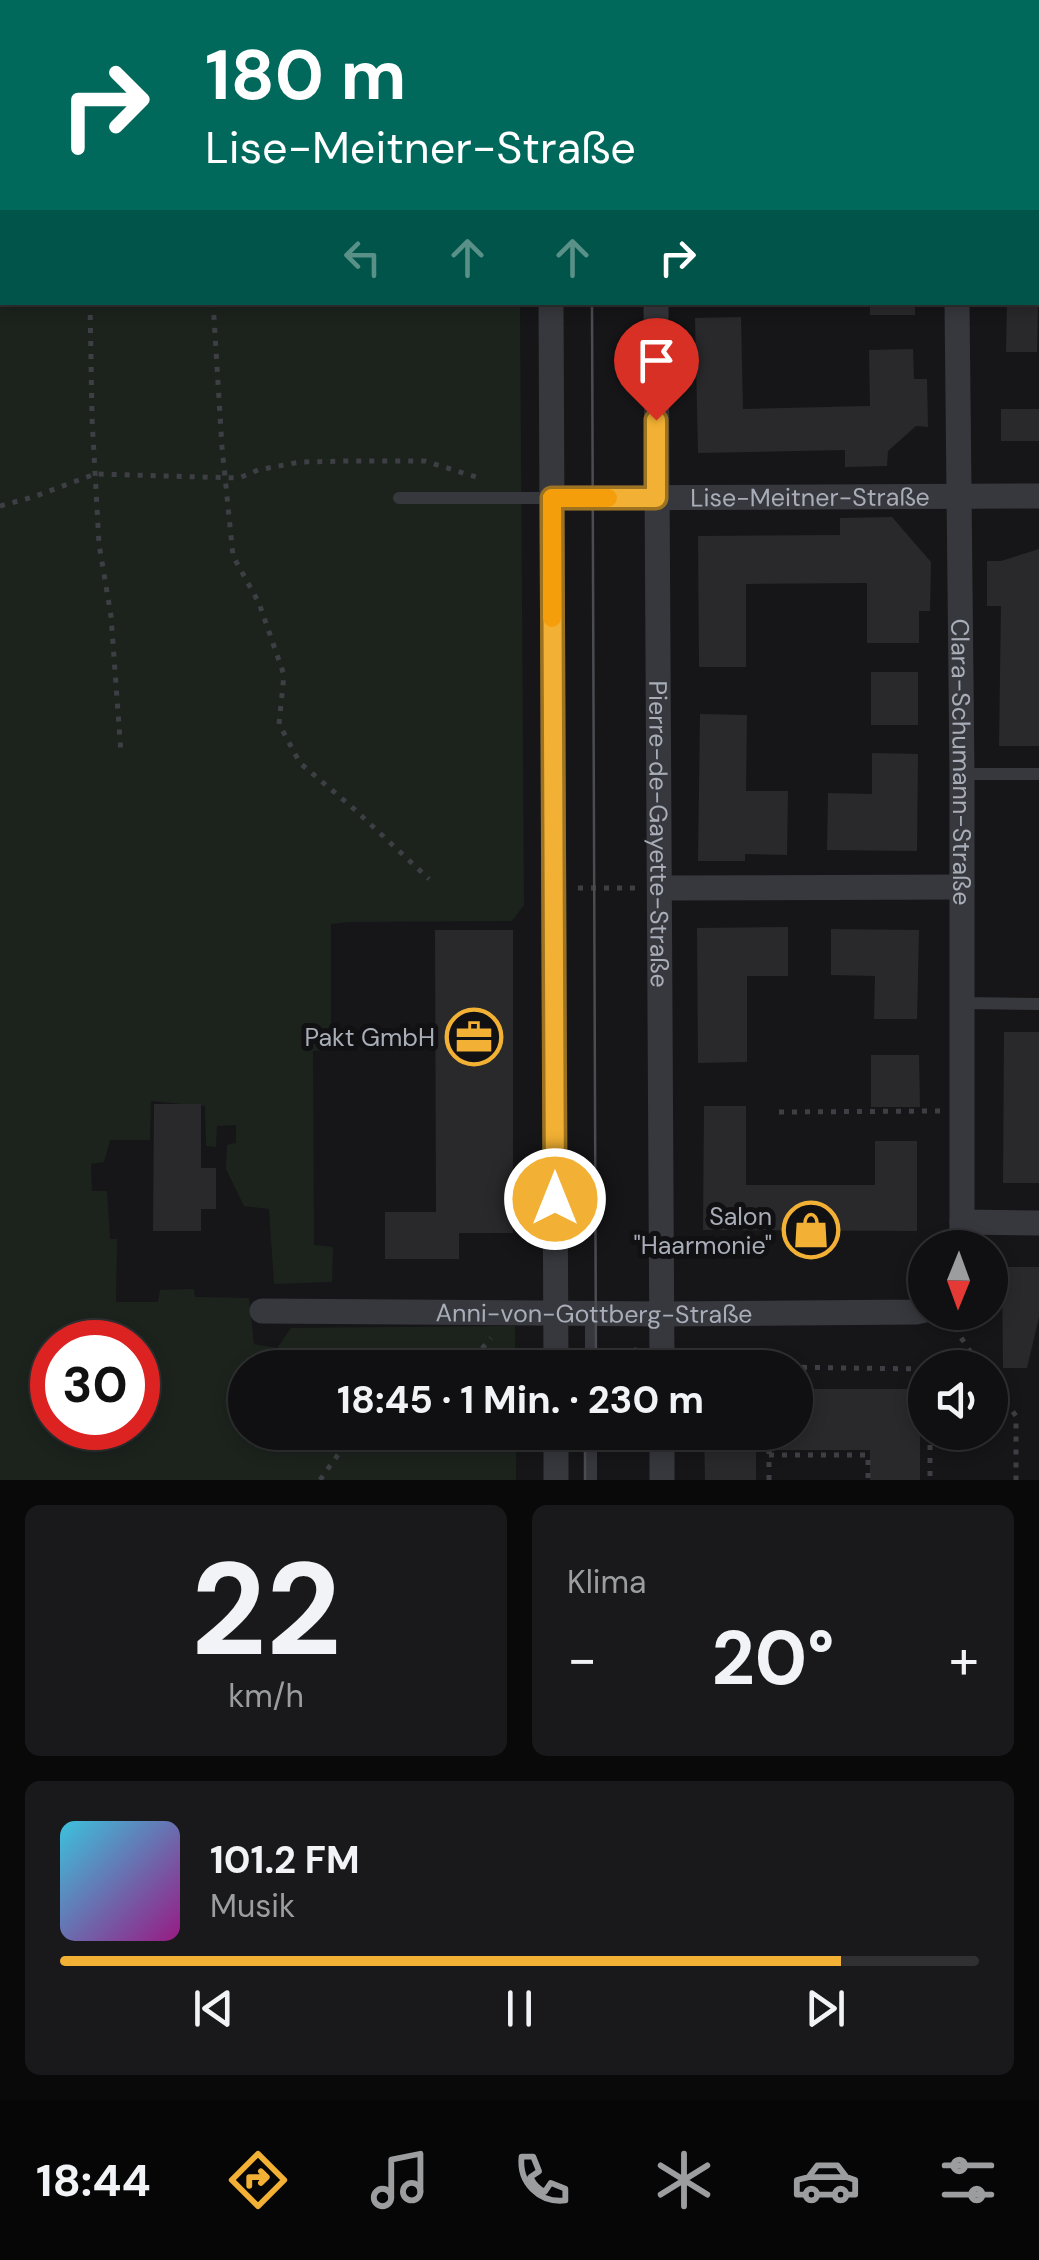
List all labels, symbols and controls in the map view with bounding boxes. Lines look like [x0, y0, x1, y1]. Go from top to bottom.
text: 180 m [205, 30, 406, 121]
icon: right [40, 40, 170, 170]
text: Lise-Meitner-Straße [205, 118, 636, 177]
icon: left [335, 230, 390, 285]
icon: ahead [440, 230, 495, 285]
icon: ahead [545, 230, 600, 285]
icon: right [650, 230, 705, 285]
pin [614, 318, 699, 421]
icon: arrive [629, 333, 684, 388]
street label: Lise-Meitner-Straße [690, 480, 930, 514]
street label: Clara-Schumann-Straße [943, 618, 978, 905]
street label: Pierre-de-Gayette-Straße [641, 680, 676, 988]
office icon: Pakt GmbH [444, 1007, 504, 1067]
place label: Pakt GmbH [305, 1021, 435, 1054]
position arrow [503, 1147, 607, 1251]
place label: Salon "Haarmonie" [633, 1200, 772, 1262]
shop icon: Salon "Haarmonie" [781, 1200, 841, 1260]
north arrow [908, 1230, 1008, 1330]
map controls [908, 1230, 1008, 1450]
street label: Anni-von-Gottberg-Straße [435, 1296, 753, 1331]
speed limit sign: 30 [30, 1320, 160, 1450]
button: sound [908, 1350, 1008, 1450]
text: 18:45 · 1 Min. · 230 m [337, 1375, 704, 1425]
text: 22 [191, 1525, 341, 1694]
text: Klima [567, 1561, 646, 1603]
text: 20° [712, 1610, 835, 1707]
text: − [567, 1623, 597, 1695]
text: + [949, 1623, 979, 1695]
text: km/h [228, 1675, 304, 1717]
text: 101.2 FM [210, 1835, 360, 1885]
text: Musik [210, 1885, 295, 1927]
icon: previous [186, 1981, 241, 2036]
icon: pause [492, 1981, 547, 2036]
icon: next [798, 1981, 853, 2036]
icon: directions [223, 2145, 293, 2215]
icon: music [365, 2145, 435, 2215]
icon: phone [507, 2145, 577, 2215]
icon: climate [649, 2145, 719, 2215]
icon: car [791, 2145, 861, 2215]
icon: filters [933, 2145, 1003, 2215]
text: 18:44 [36, 2151, 151, 2210]

